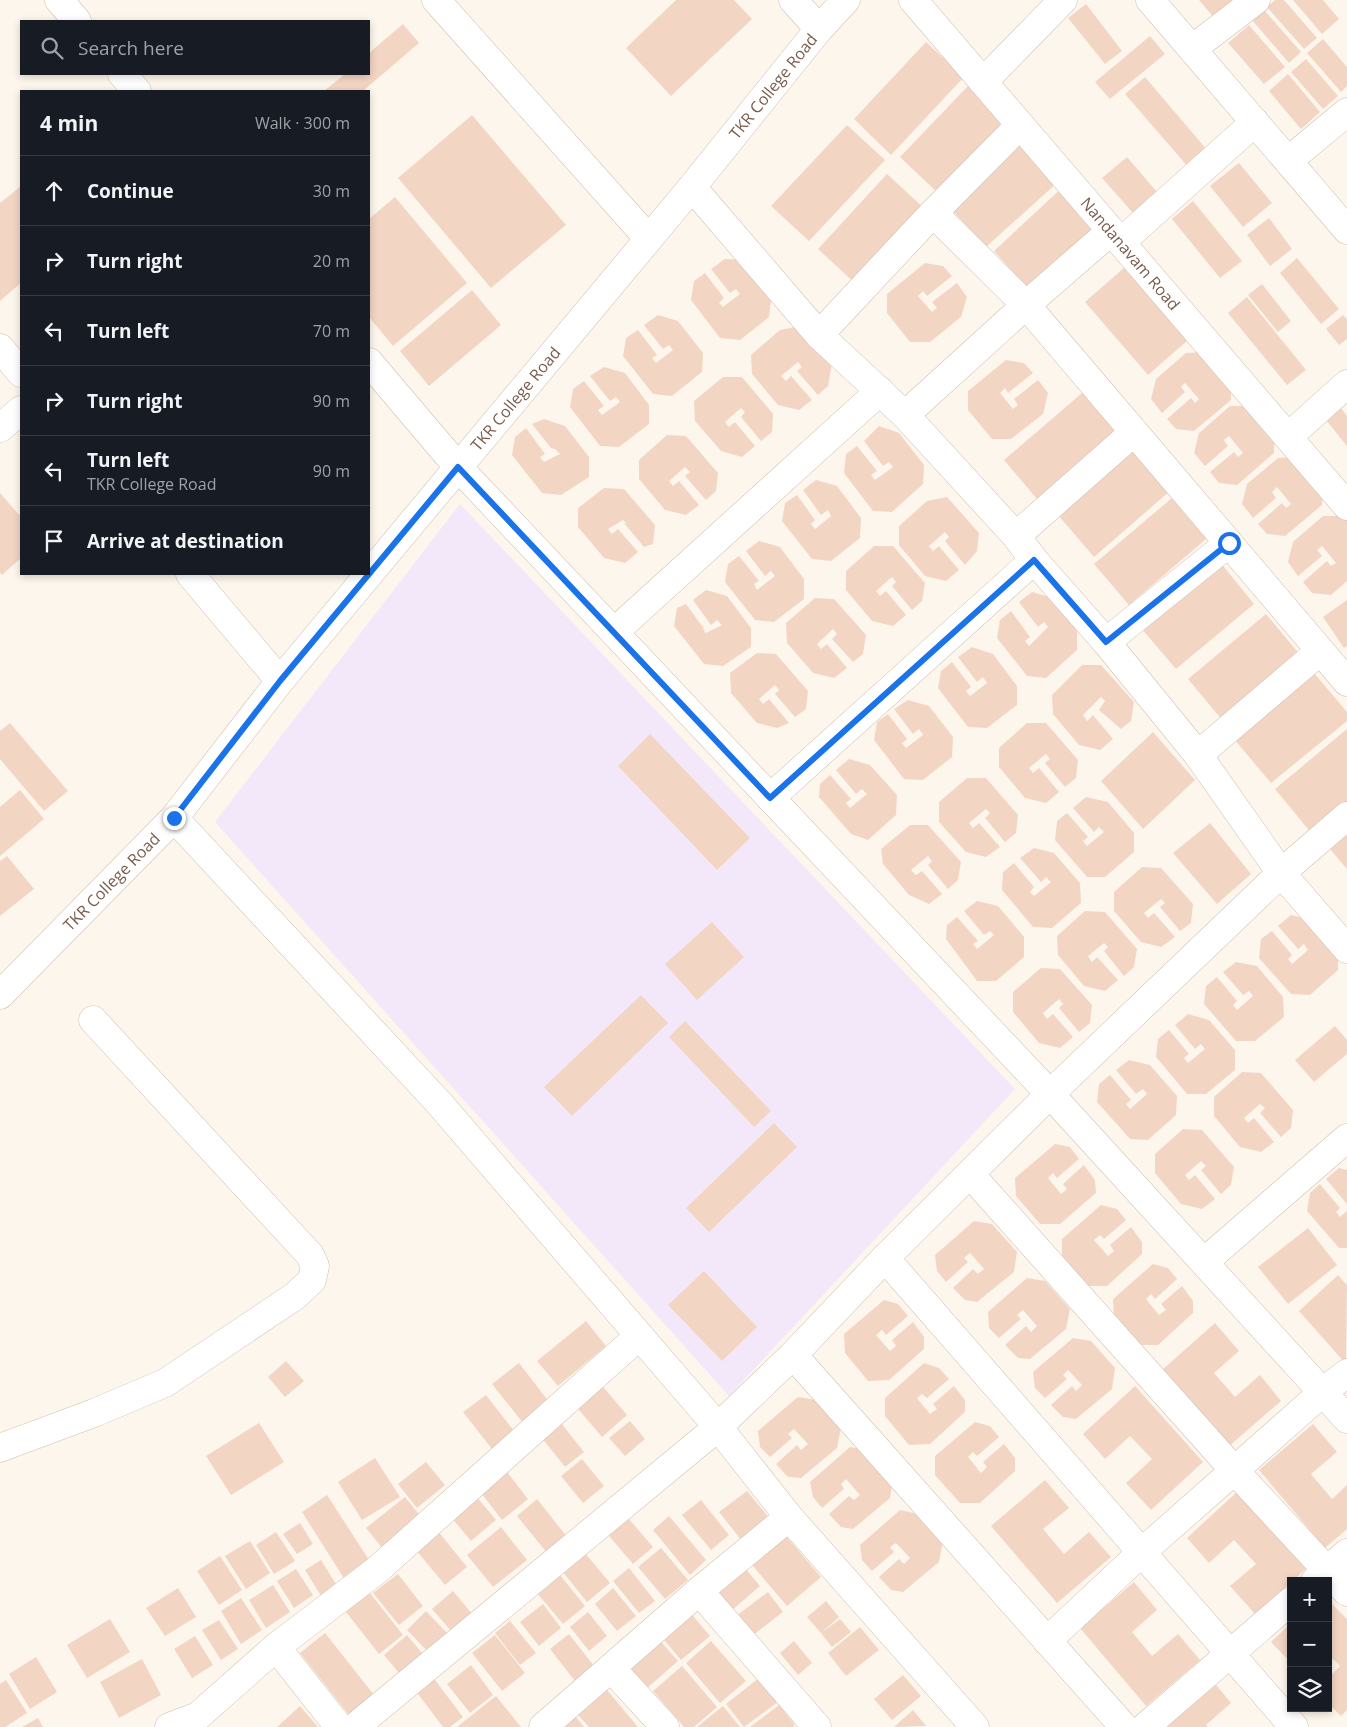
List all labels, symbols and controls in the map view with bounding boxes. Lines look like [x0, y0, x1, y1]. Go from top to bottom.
search box [20, 20, 370, 75]
street label: TKR College Road [724, 29, 822, 144]
icon: search [38, 34, 66, 62]
text: Search here [78, 35, 184, 61]
text: 4 min [40, 109, 98, 137]
text: Walk · 300 m [255, 112, 350, 134]
icon: ahead [40, 177, 68, 205]
text: Continue [87, 178, 174, 204]
text: 30 m [313, 180, 350, 202]
street label: Nandanavam Road [1076, 192, 1185, 315]
icon: right [40, 247, 68, 275]
text: Turn right [87, 248, 182, 274]
text: 20 m [313, 250, 350, 272]
icon: left [40, 317, 68, 345]
text: Turn left [87, 318, 169, 344]
text: 70 m [313, 320, 350, 342]
street label: TKR College Road [466, 342, 565, 455]
icon: right [40, 387, 68, 415]
text: Turn right [87, 388, 182, 414]
text: 90 m [313, 390, 350, 412]
text: Turn left [87, 447, 169, 473]
icon: left [40, 457, 68, 485]
text: 90 m [313, 460, 350, 482]
text: TKR College Road [87, 473, 216, 495]
icon: arrive [40, 527, 68, 555]
text: Arrive at destination [87, 528, 284, 554]
route start [1218, 532, 1241, 555]
route end [163, 807, 186, 830]
street label: TKR College Road [58, 828, 165, 935]
map controls [1287, 1577, 1332, 1712]
button: + [1287, 1577, 1332, 1622]
button: − [1287, 1622, 1332, 1667]
button: layers [1287, 1667, 1332, 1712]

